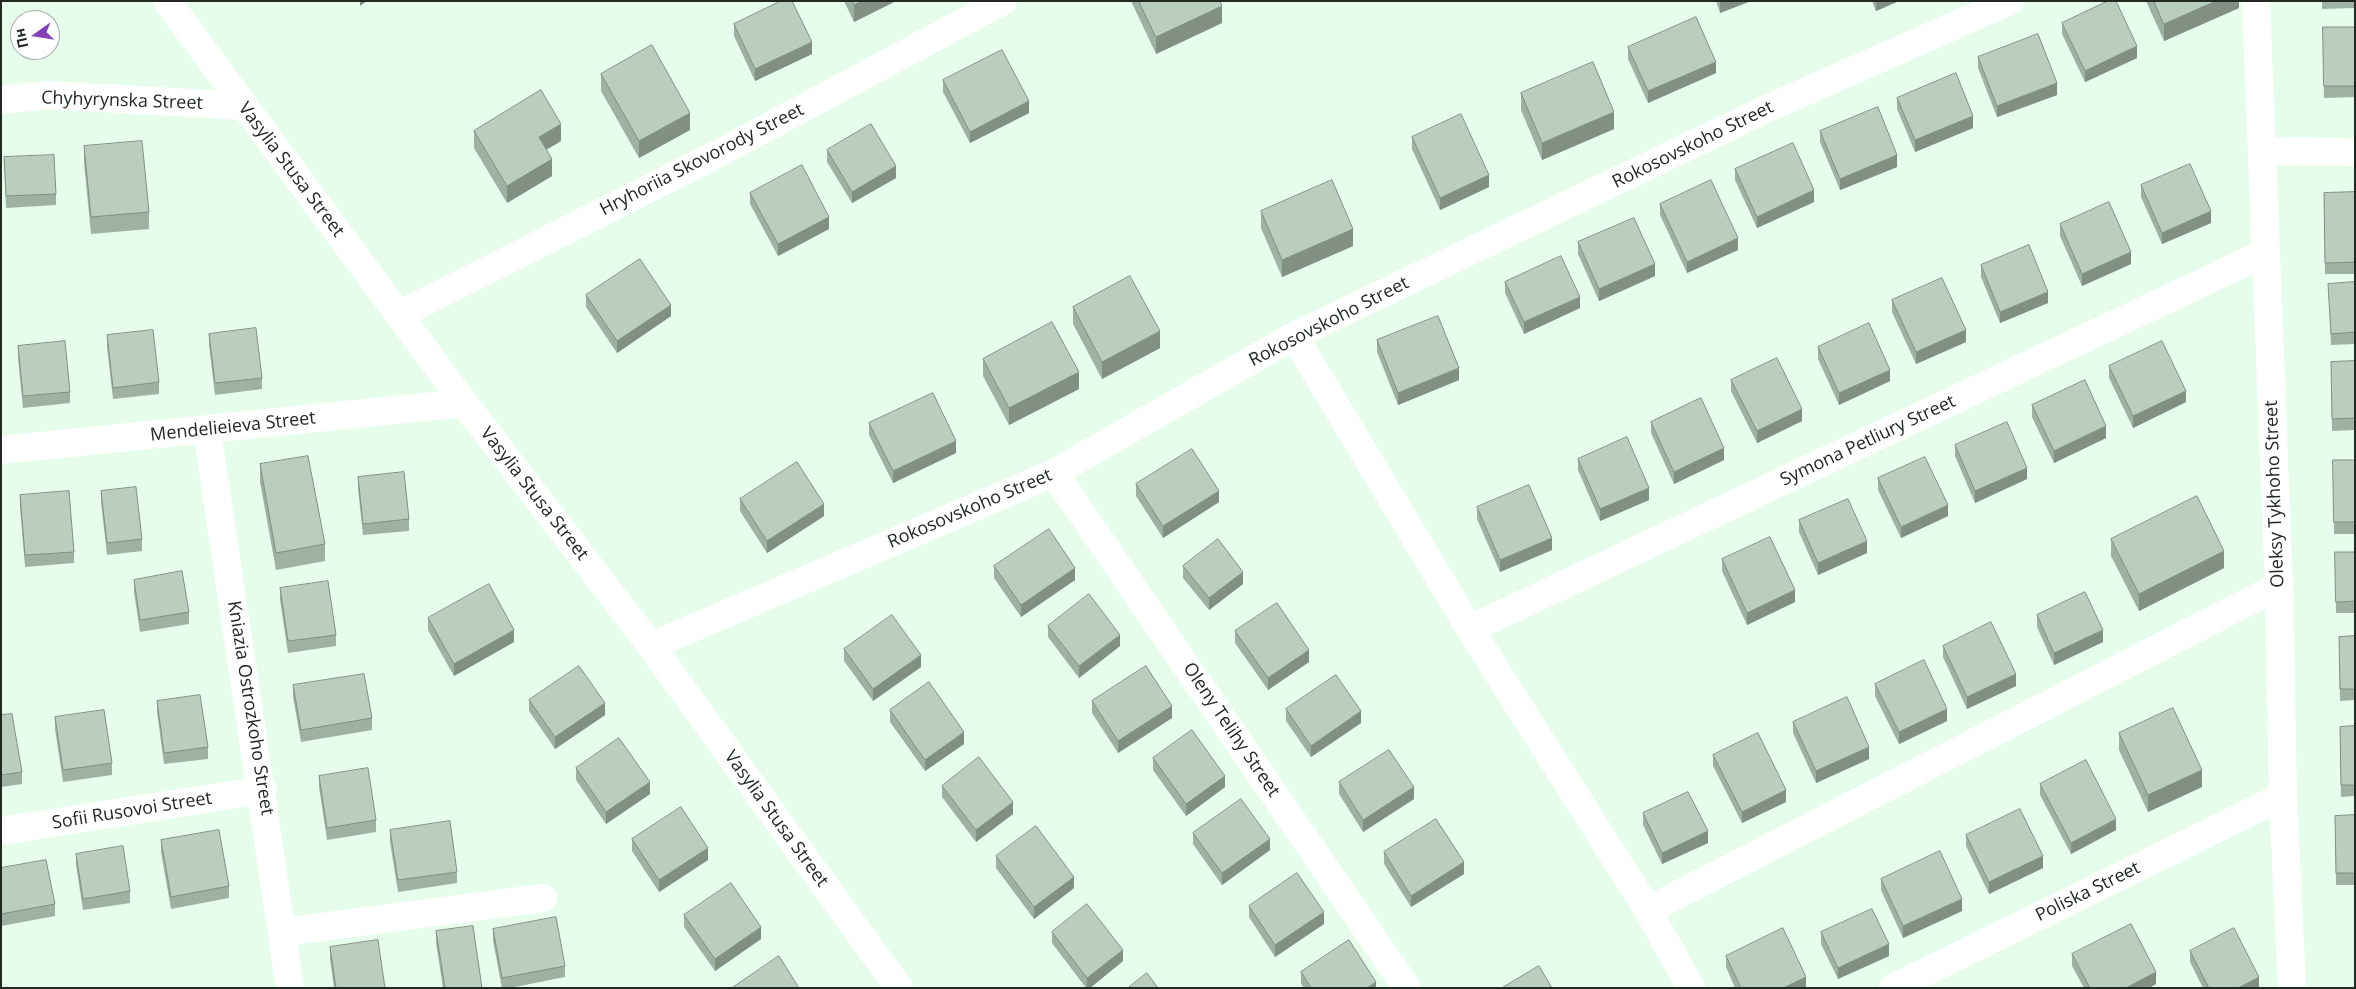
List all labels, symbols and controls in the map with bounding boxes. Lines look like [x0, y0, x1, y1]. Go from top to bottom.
north arrow [10, 10, 60, 60]
text: Пн [9, 27, 32, 50]
street label: Chyhyrynska Street [41, 87, 203, 115]
street label: Rokosovskoho Street [1609, 97, 1777, 193]
street label: Vasylia Stusa Street [233, 98, 349, 242]
street label: Hryhoriia Skovorody Street [597, 99, 807, 221]
street label: Rokosovskoho Street [1246, 272, 1412, 372]
street label: Symona Petliury Street [1777, 391, 1959, 491]
street label: Oleksy Tykhoho Street [2261, 400, 2289, 588]
street label: Mendelieieva Street [149, 408, 317, 446]
street label: Vasylia Stusa Street [475, 423, 593, 565]
street label: Rokosovskoho Street [885, 465, 1055, 553]
street label: Kniazia Ostrozkoho Street [222, 599, 278, 817]
street label: Oleny Telihy Street [1178, 659, 1284, 801]
street label: Vasylia Stusa Street [719, 747, 833, 891]
street label: Sofii Rusovoi Street [51, 788, 213, 834]
street label: Poliska Street [2032, 857, 2144, 927]

